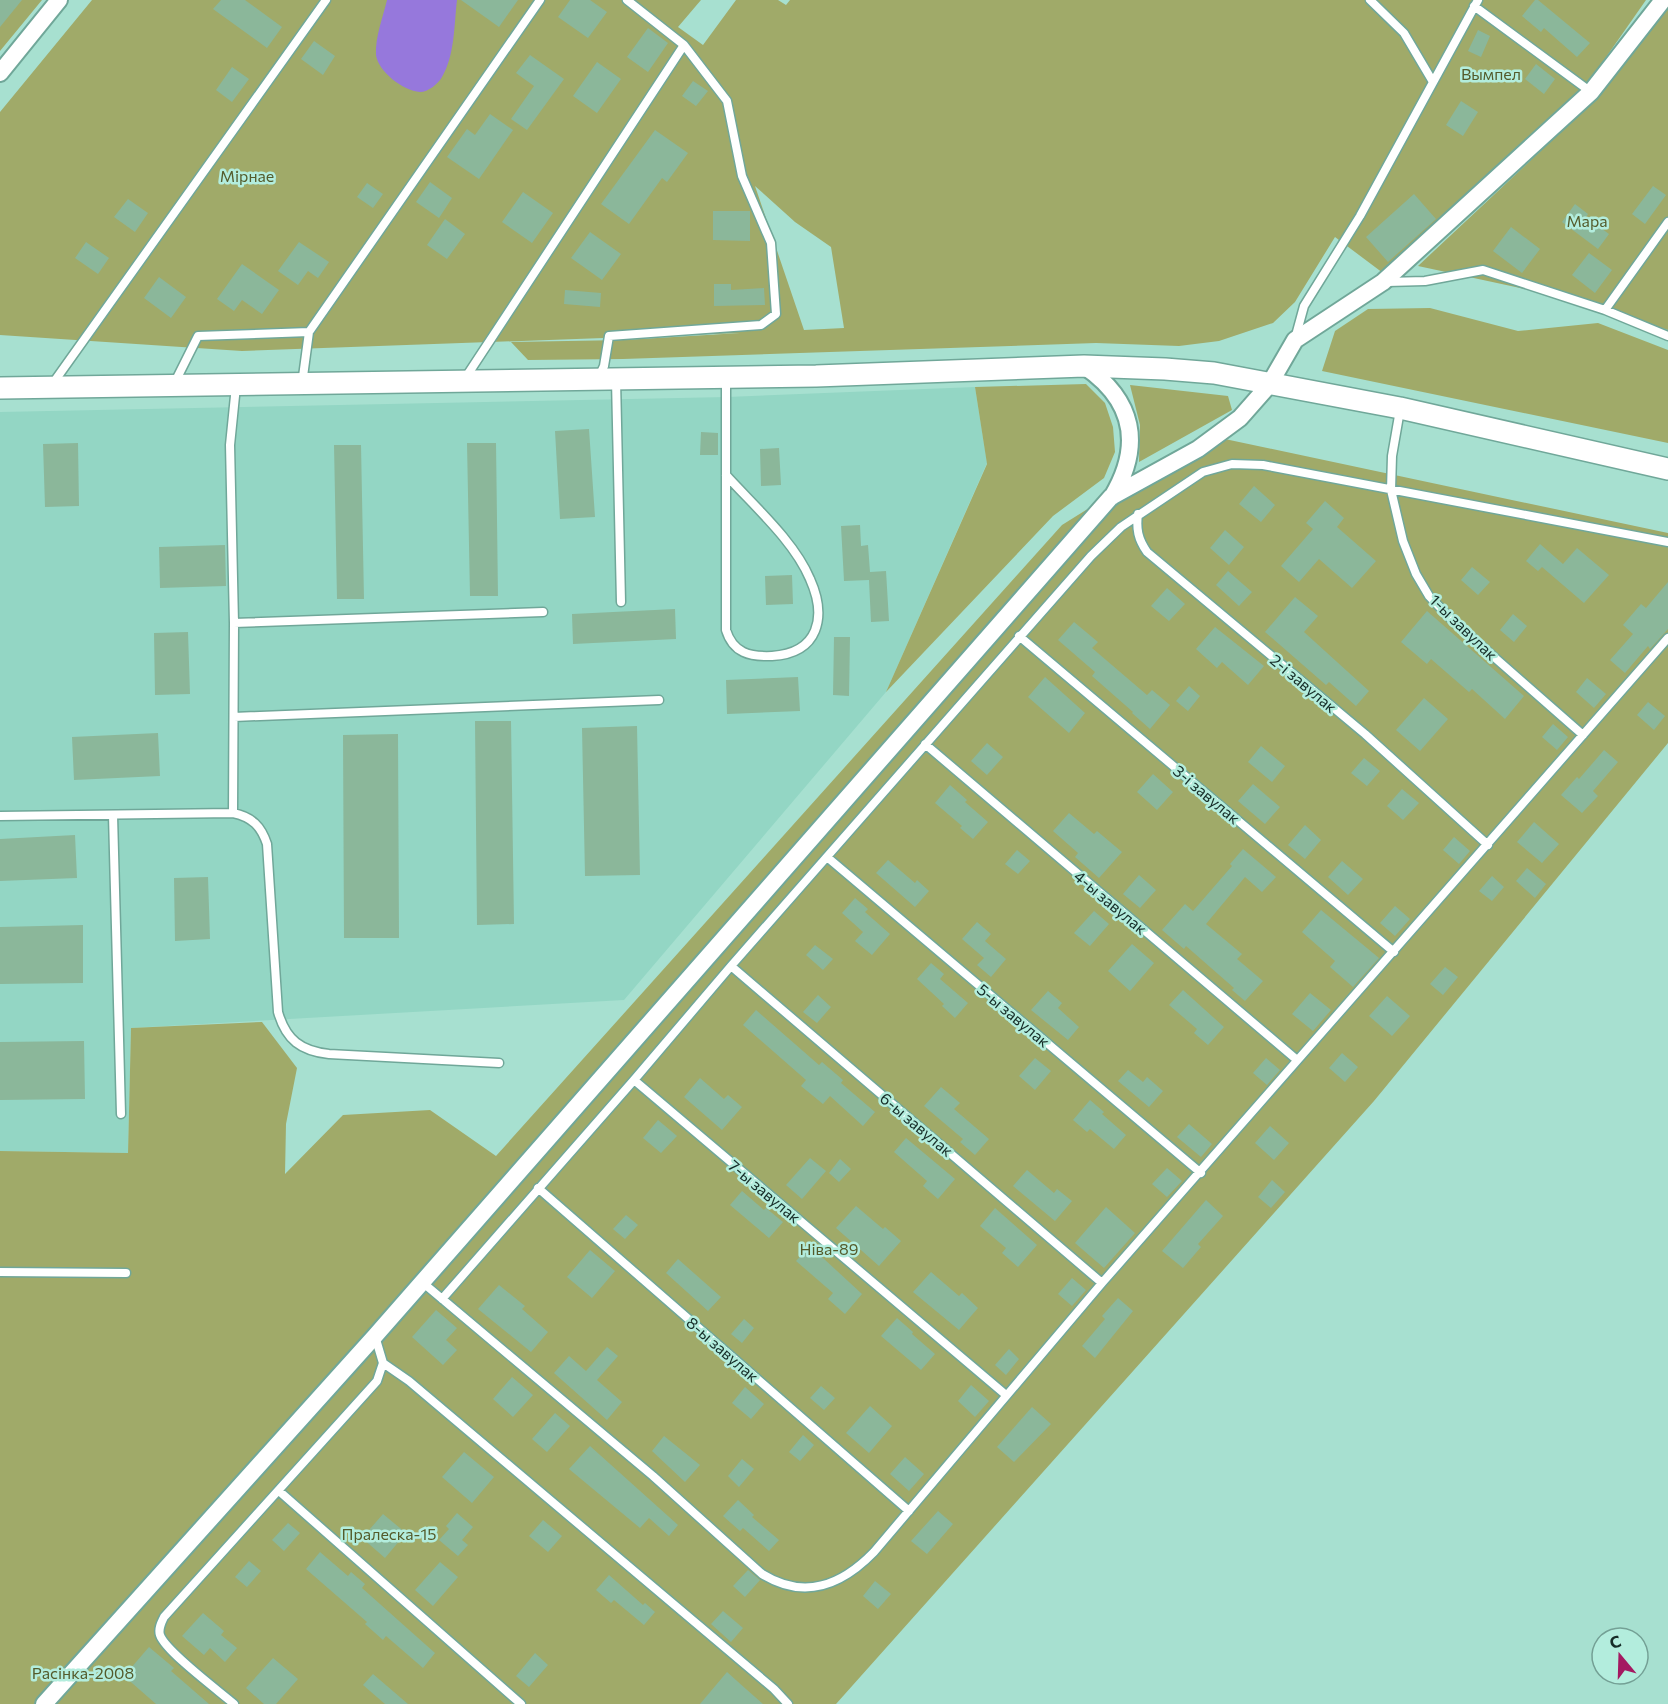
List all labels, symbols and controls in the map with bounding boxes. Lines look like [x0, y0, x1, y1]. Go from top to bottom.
park label: Вымпел [1461, 64, 1521, 83]
park label: Мірнае [220, 166, 274, 185]
park label: Мара [1566, 211, 1608, 230]
street label: 1-ы завулак [1426, 590, 1502, 664]
street label: 2-і завулак [1267, 650, 1342, 717]
street label: 3-і завулак [1170, 761, 1245, 828]
street label: 4-ы завулак [1071, 866, 1152, 938]
street label: 5-ы завулак [974, 979, 1055, 1051]
street label: 6-ы завулак [877, 1088, 958, 1160]
street label: 7-ы завулак [725, 1155, 805, 1227]
park label: Ніва-89 [799, 1239, 859, 1258]
street label: 8-ы завулак [683, 1312, 763, 1386]
park label: Пралеска-15 [342, 1524, 436, 1543]
north arrow [1590, 1626, 1650, 1686]
text: С [1607, 1631, 1623, 1652]
park label: Расінка-2008 [32, 1663, 134, 1682]

